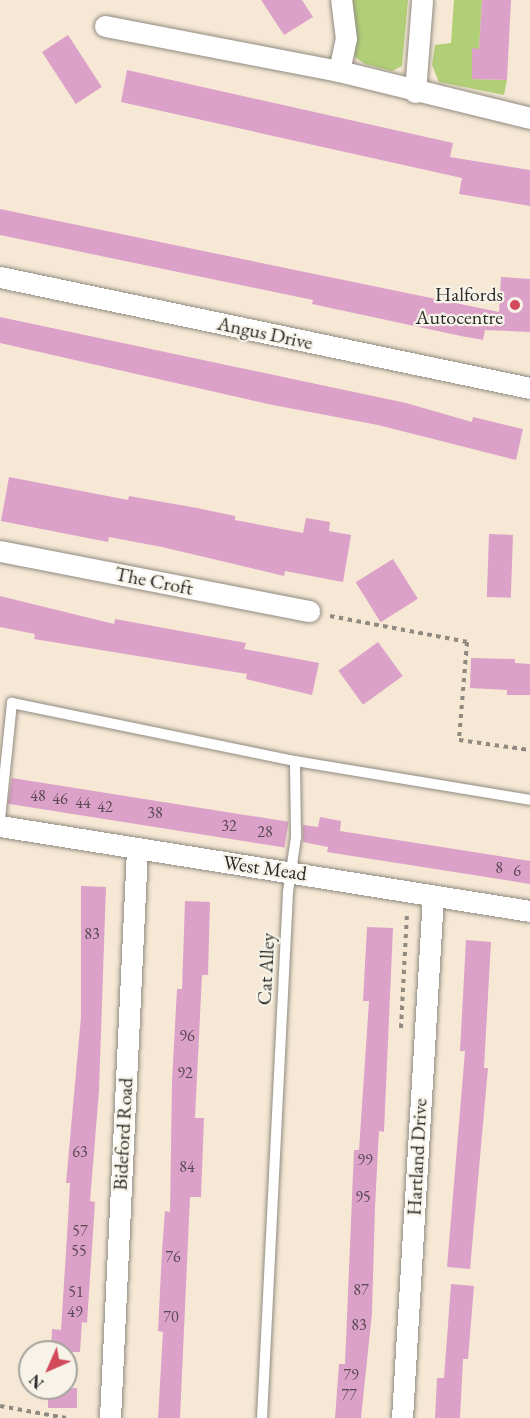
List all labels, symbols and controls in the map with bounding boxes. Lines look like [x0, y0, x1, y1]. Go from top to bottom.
place label: Halfords Autocentre [416, 282, 503, 329]
marker: Halfords Autocentre [508, 298, 522, 312]
street label: Angus Drive [215, 311, 315, 355]
street label: The Croft [113, 562, 195, 600]
house number: 48 [30, 786, 46, 806]
house number: 46 [52, 789, 68, 809]
house number: 44 [75, 793, 91, 813]
house number: 42 [97, 797, 113, 817]
house number: 38 [147, 803, 163, 823]
house number: 32 [221, 816, 237, 836]
house number: 28 [257, 822, 273, 842]
street label: West Mead [222, 850, 308, 886]
house number: 8 [495, 858, 503, 878]
house number: 6 [513, 861, 521, 881]
house number: 83 [84, 924, 100, 944]
street label: Cat Alley [252, 932, 280, 1006]
house number: 96 [179, 1026, 195, 1046]
house number: 92 [177, 1063, 193, 1083]
street label: Bideford Road [108, 1077, 138, 1191]
street label: Hartland Drive [402, 1098, 432, 1216]
house number: 63 [72, 1142, 88, 1162]
house number: 99 [357, 1150, 373, 1170]
house number: 84 [179, 1157, 195, 1177]
house number: 95 [355, 1187, 371, 1207]
house number: 57 [72, 1221, 88, 1241]
house number: 55 [71, 1241, 87, 1261]
house number: 76 [165, 1247, 181, 1267]
house number: 87 [353, 1280, 369, 1300]
house number: 51 [68, 1282, 84, 1302]
house number: 49 [67, 1302, 83, 1322]
house number: 70 [163, 1307, 179, 1327]
house number: 83 [351, 1315, 367, 1335]
north arrow [18, 1340, 78, 1400]
house number: 79 [343, 1365, 359, 1385]
text: N [24, 1370, 48, 1394]
house number: 77 [341, 1385, 357, 1405]

